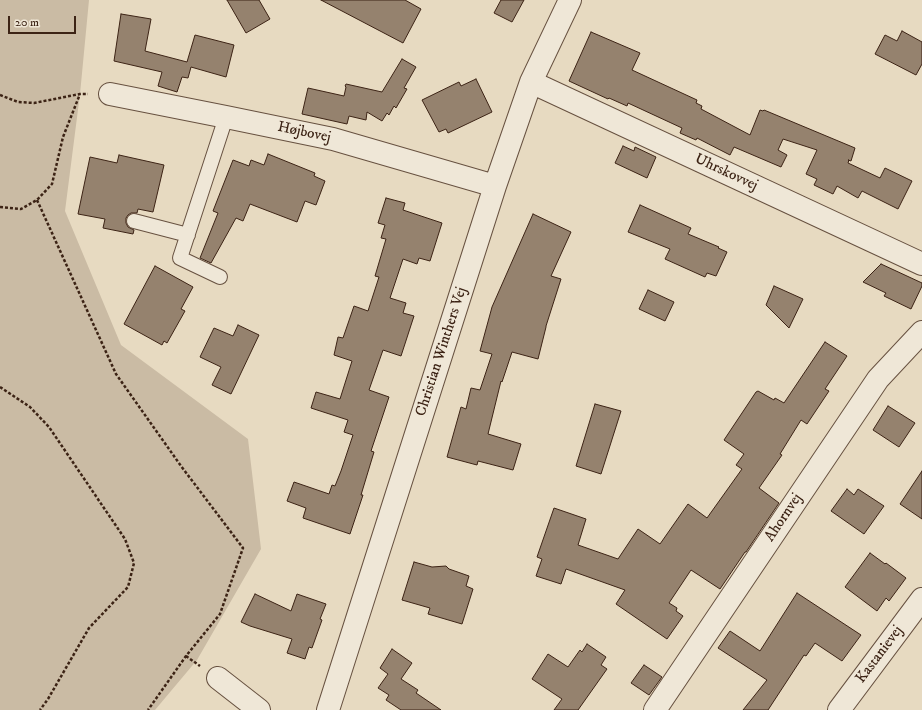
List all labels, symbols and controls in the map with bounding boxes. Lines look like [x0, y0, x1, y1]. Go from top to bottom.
scale bar [10, 8, 78, 34]
text: 20 m [15, 15, 39, 30]
street label: Højbovej [276, 119, 332, 147]
street label: Uhrskovvej [692, 151, 760, 195]
street label: Christian Winthers Vej [413, 285, 471, 419]
street label: Ahornvej [761, 490, 807, 546]
street label: Kastanievej [853, 623, 907, 687]

